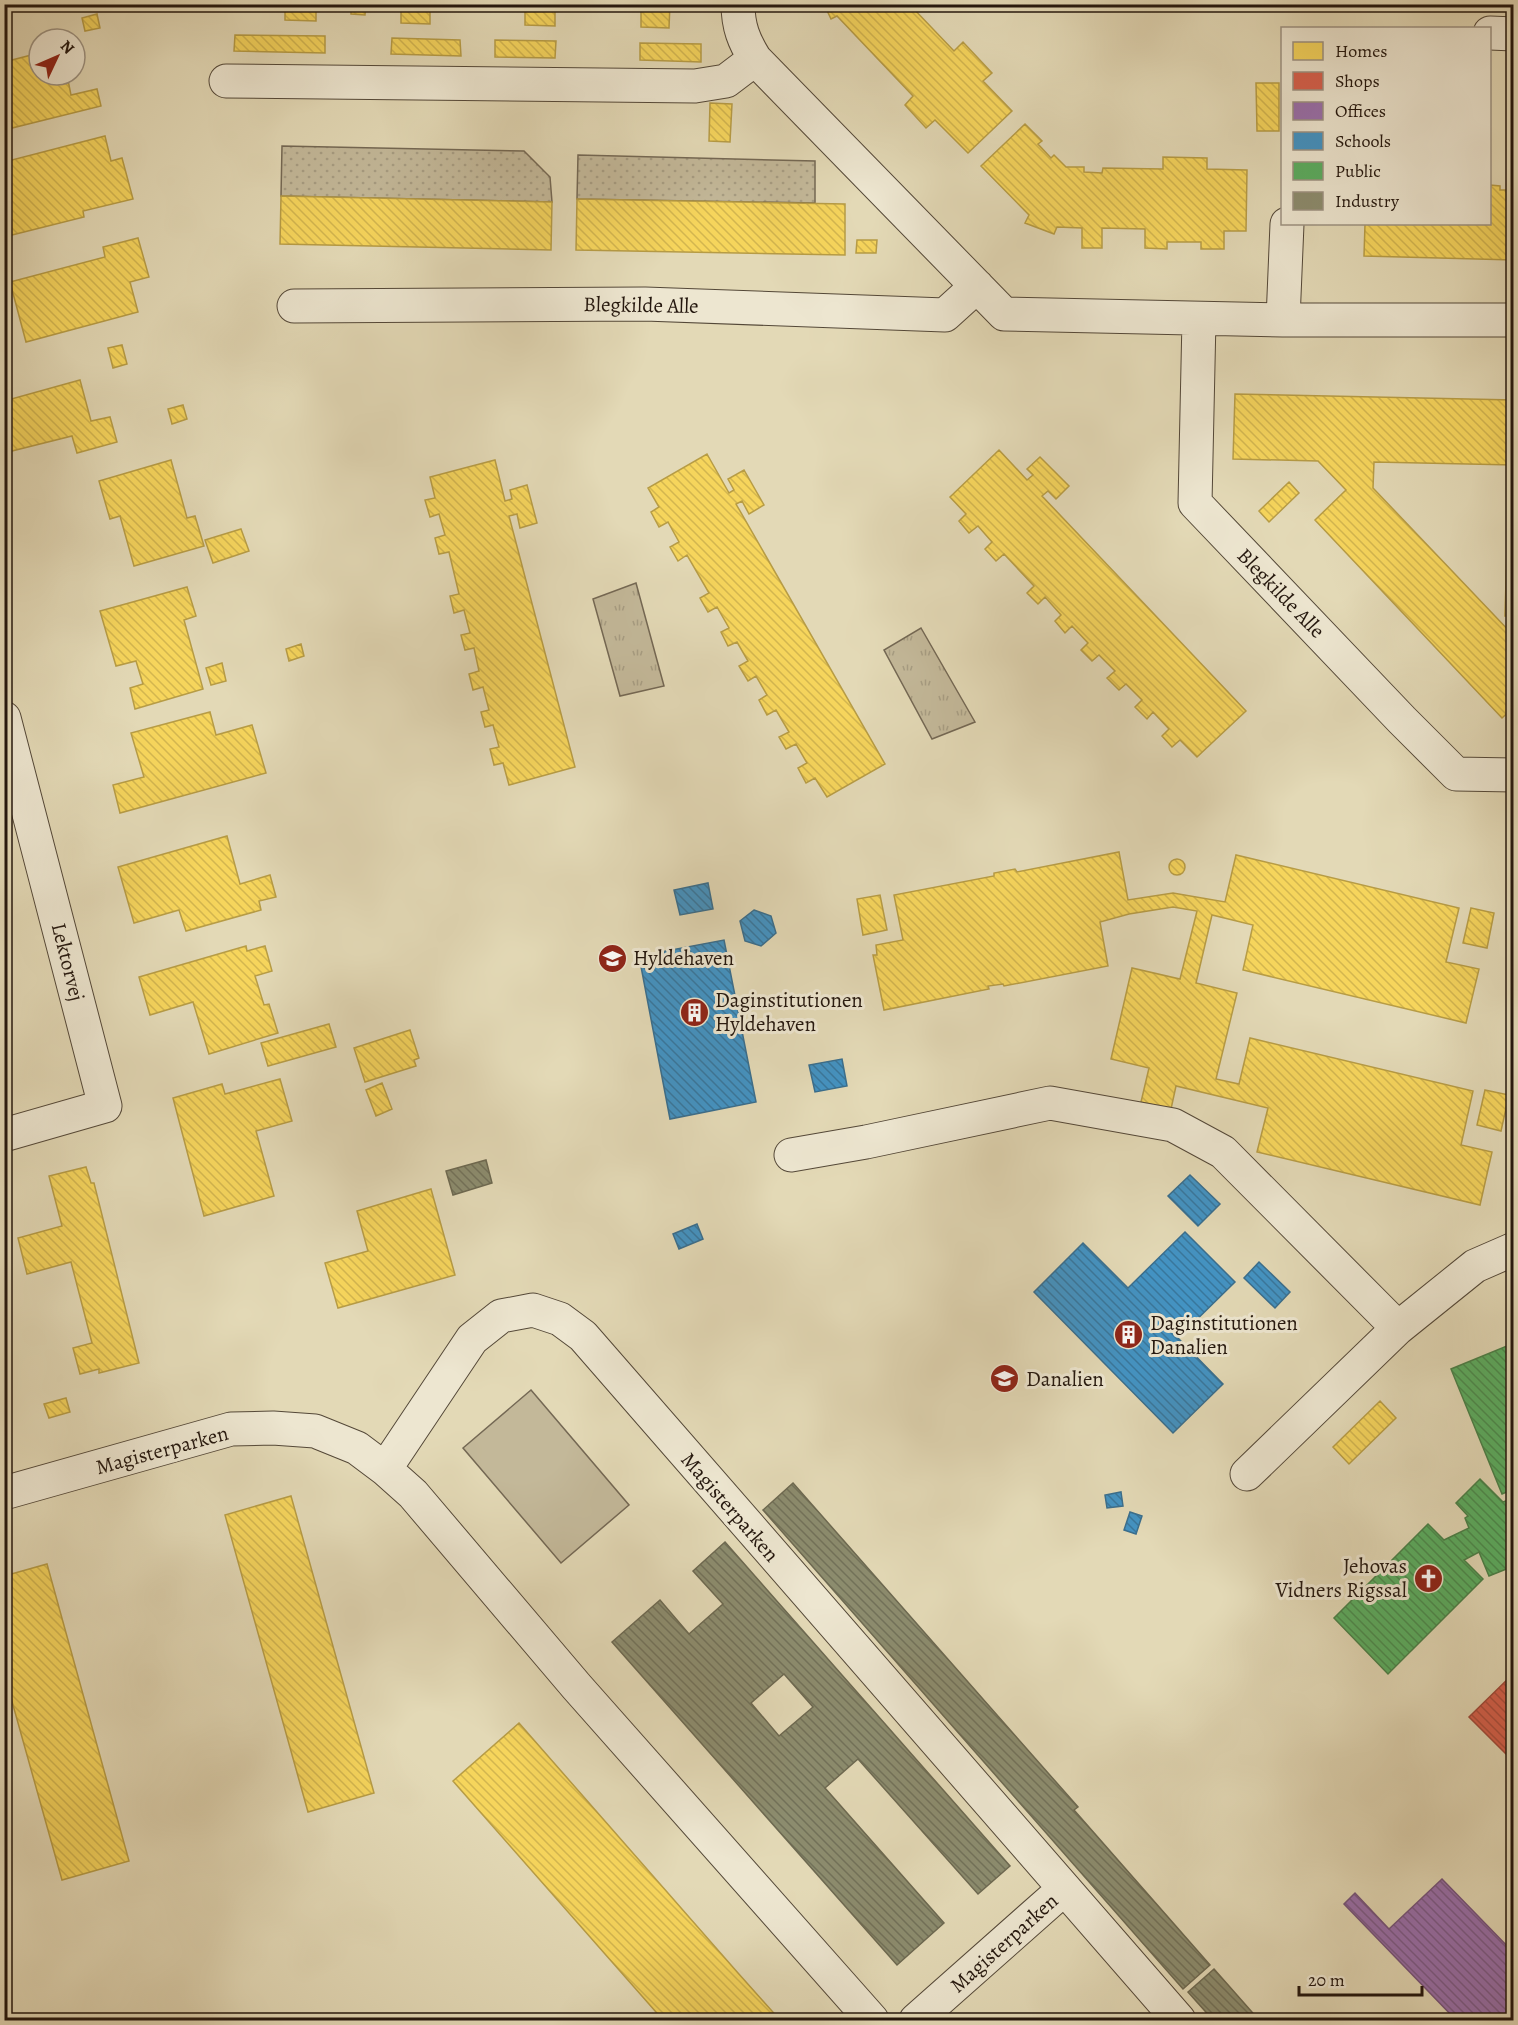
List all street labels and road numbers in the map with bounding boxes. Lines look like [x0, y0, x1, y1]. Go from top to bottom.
street label: Blegkilde Alle [583, 290, 699, 320]
street label: Blegkilde Alle [1231, 542, 1331, 644]
street label: Lektorvej [45, 920, 91, 1004]
street label: Magisterparken [92, 1419, 232, 1481]
street label: Magisterparken [675, 1446, 785, 1568]
street label: Magisterparken [944, 1887, 1064, 1999]

